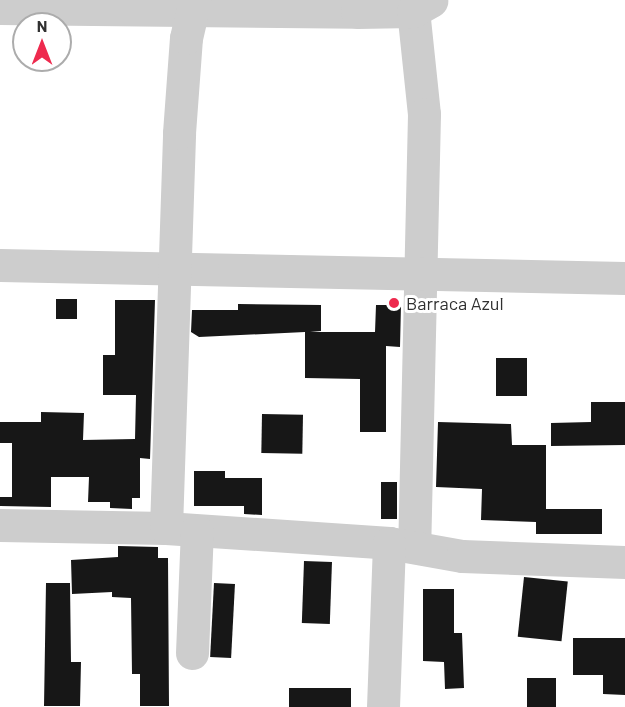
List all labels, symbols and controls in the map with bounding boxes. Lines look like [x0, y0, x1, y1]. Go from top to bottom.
north arrow [12, 12, 72, 72]
text: N [37, 16, 47, 35]
place label: Barraca Azul [406, 292, 504, 314]
marker: Barraca Azul [387, 296, 401, 310]

